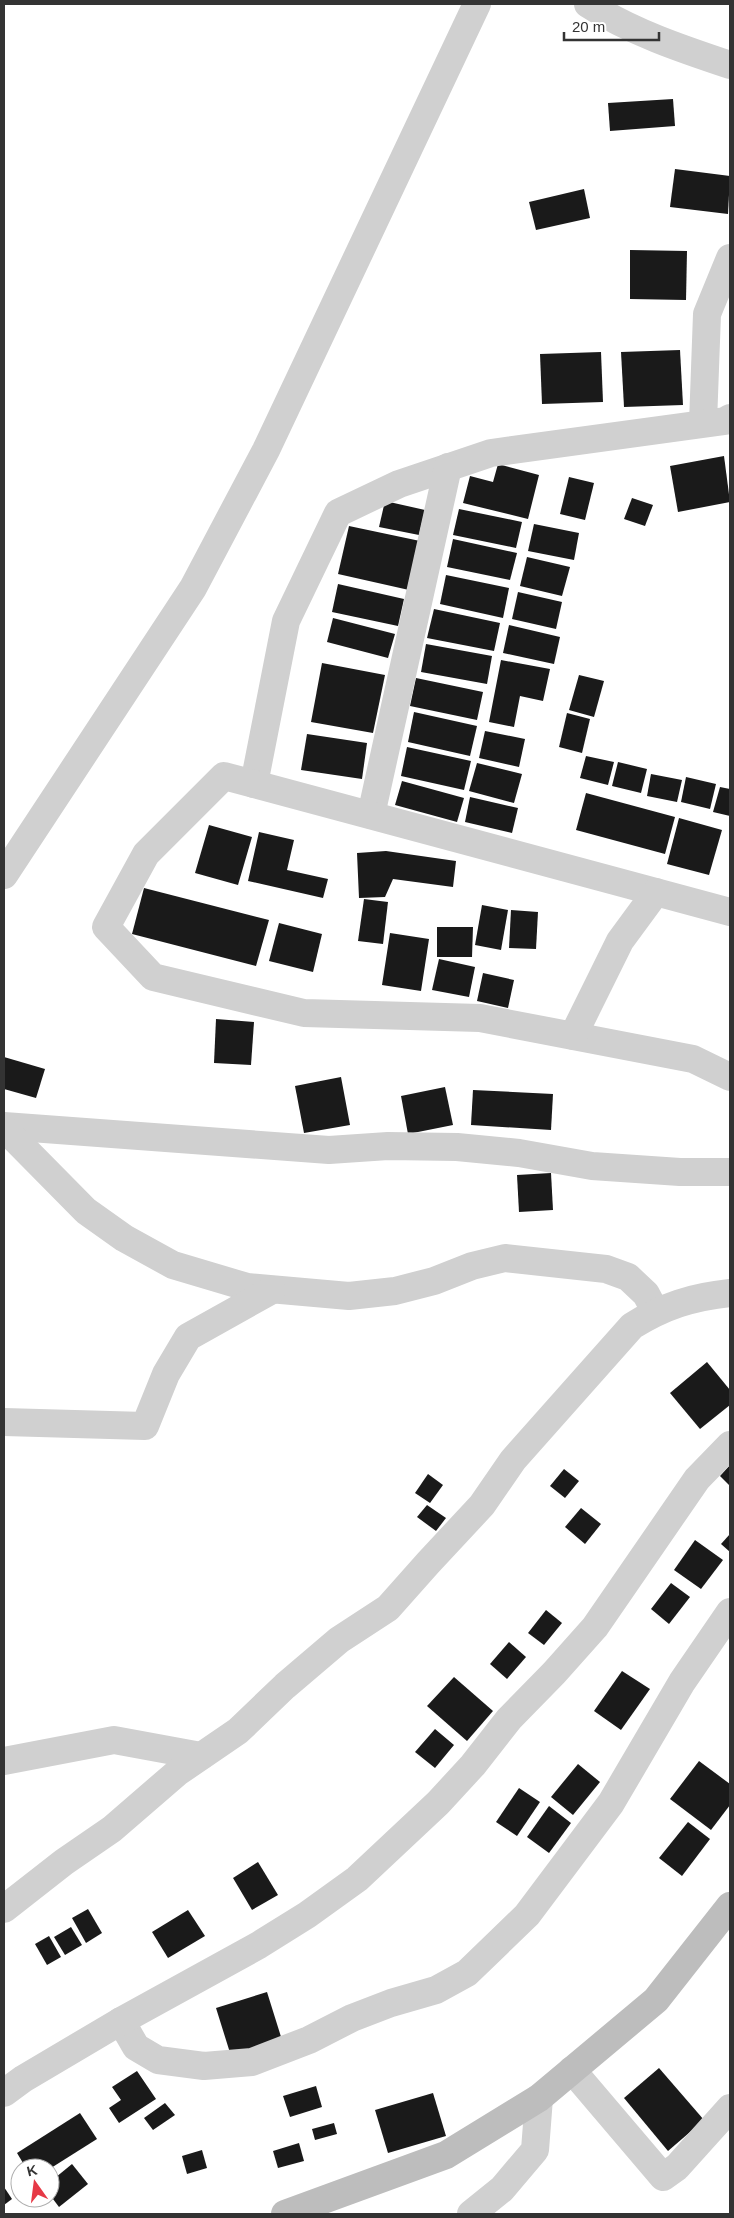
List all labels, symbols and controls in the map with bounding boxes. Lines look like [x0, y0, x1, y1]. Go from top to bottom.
scale bar [564, 10, 659, 42]
text: 20 m [572, 18, 605, 35]
north arrow [10, 2158, 60, 2208]
text: K [25, 2161, 39, 2179]

